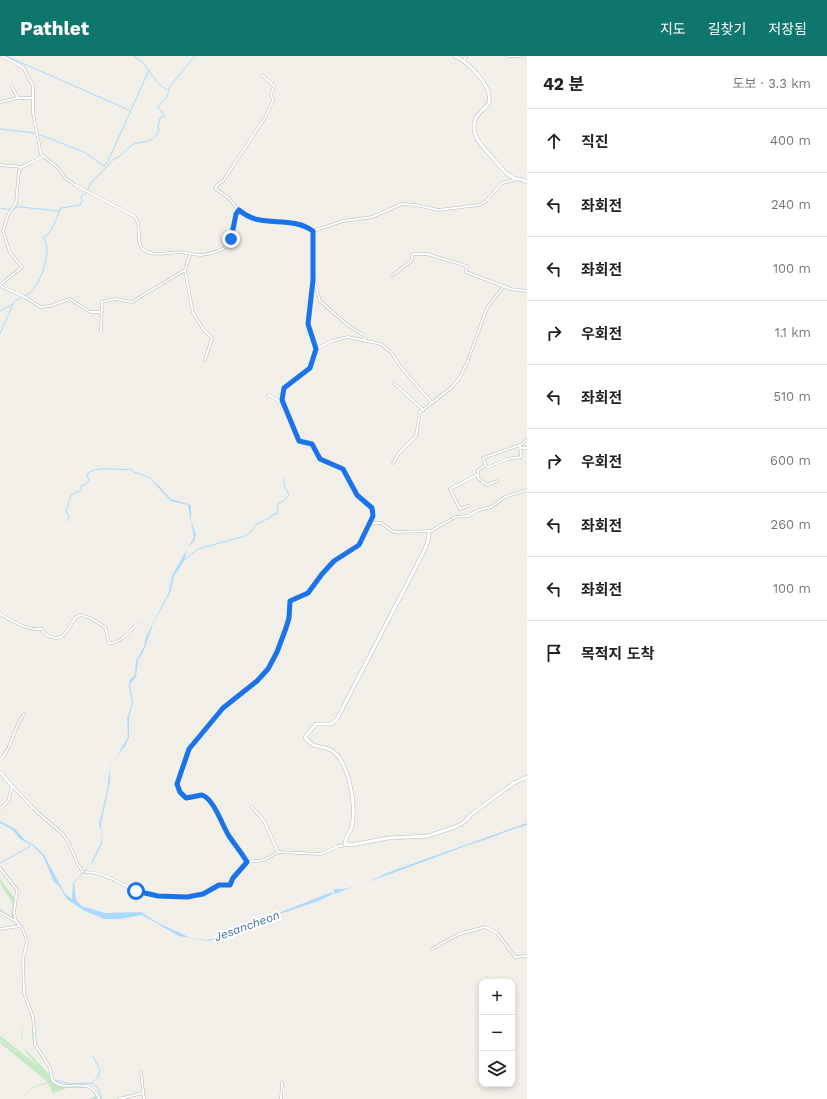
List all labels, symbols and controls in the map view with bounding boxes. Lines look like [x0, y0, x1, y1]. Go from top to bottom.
text: Pathlet [20, 17, 89, 40]
text: 지도 [660, 21, 686, 37]
text: 길찾기 [708, 21, 746, 37]
text: 저장됨 [768, 21, 807, 37]
text: 42 분 [543, 74, 584, 94]
text: 도보 · 3.3 km [732, 76, 811, 91]
icon: ahead [543, 130, 565, 152]
text: 직진 [581, 133, 609, 151]
text: 400 m [770, 133, 811, 148]
icon: left [543, 194, 565, 216]
text: 좌회전 [581, 197, 622, 215]
text: 240 m [771, 197, 811, 212]
route end [222, 230, 240, 248]
icon: left [543, 258, 565, 280]
text: 좌회전 [581, 261, 622, 279]
text: 100 m [773, 261, 811, 276]
icon: right [543, 322, 565, 344]
text: 우회전 [581, 325, 622, 343]
text: 1.1 km [775, 325, 811, 340]
icon: left [543, 386, 565, 408]
text: 좌회전 [581, 389, 622, 407]
text: 510 m [773, 389, 811, 404]
icon: right [543, 450, 565, 472]
text: 우회전 [581, 453, 622, 471]
text: 600 m [770, 453, 811, 468]
icon: left [543, 514, 565, 536]
text: 좌회전 [581, 517, 622, 535]
text: 260 m [771, 517, 811, 532]
icon: left [543, 578, 565, 600]
text: 좌회전 [581, 581, 622, 599]
text: 100 m [773, 581, 811, 596]
icon: arrive [543, 642, 565, 664]
text: 목적지 도착 [581, 645, 654, 663]
route start [127, 882, 145, 900]
water label: Jesancheon [212, 908, 282, 944]
map controls [479, 979, 515, 1087]
button: + [479, 979, 515, 1015]
button: − [479, 1015, 515, 1051]
button: layers [479, 1051, 515, 1087]

